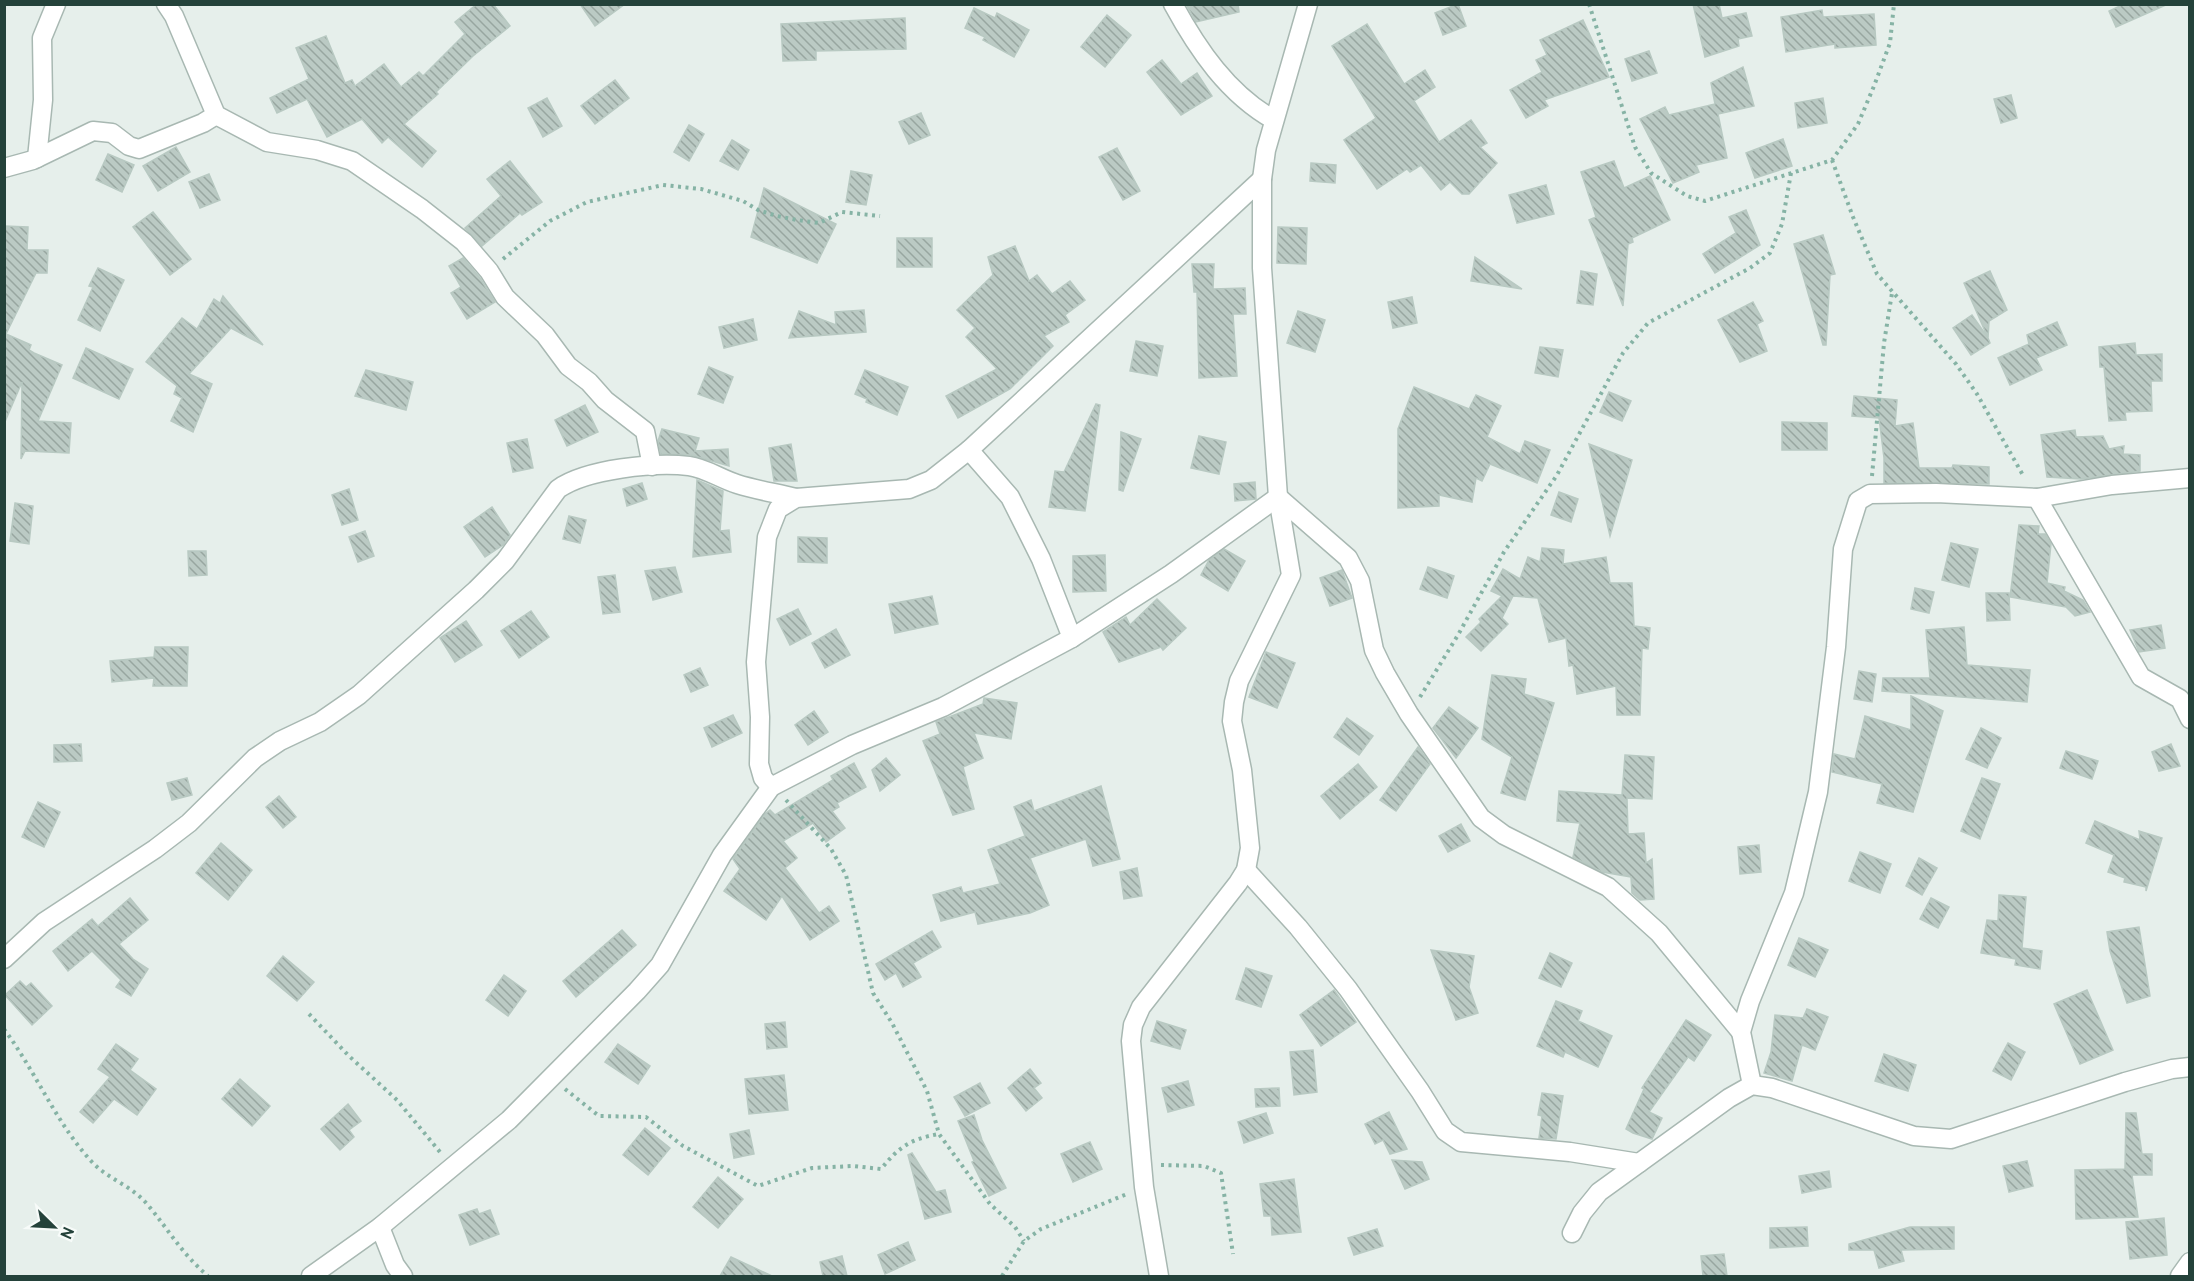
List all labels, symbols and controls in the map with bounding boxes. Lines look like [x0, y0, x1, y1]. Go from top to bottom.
north arrow [24, 1197, 84, 1257]
text: N [54, 1223, 77, 1242]

